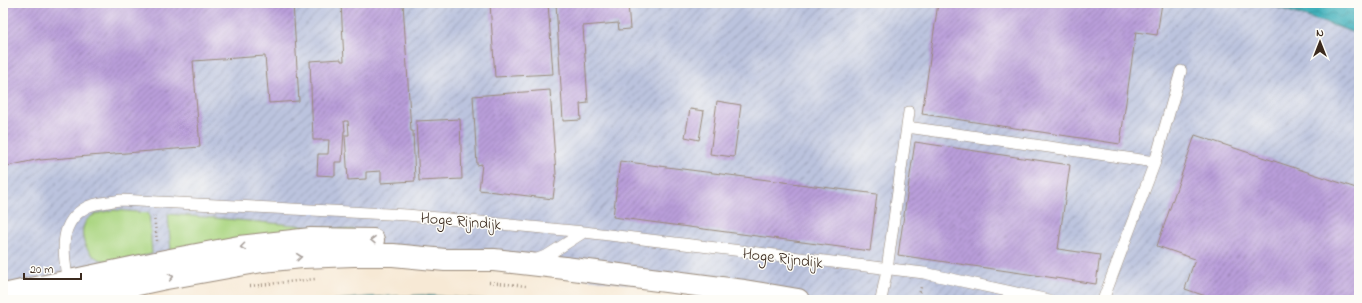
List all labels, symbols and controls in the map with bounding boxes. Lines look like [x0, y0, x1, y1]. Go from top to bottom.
north arrow [1300, 22, 1340, 62]
text: N [1316, 25, 1324, 41]
street label: Hoge Rijndijk [419, 207, 503, 238]
one-way arrow [370, 236, 376, 244]
one-way arrow [240, 242, 246, 251]
street label: Hoge Rijndijk [741, 242, 825, 276]
one-way arrow [296, 253, 302, 262]
scale bar [24, 255, 81, 281]
text: 20 m [30, 261, 53, 279]
one-way arrow [167, 273, 174, 282]

